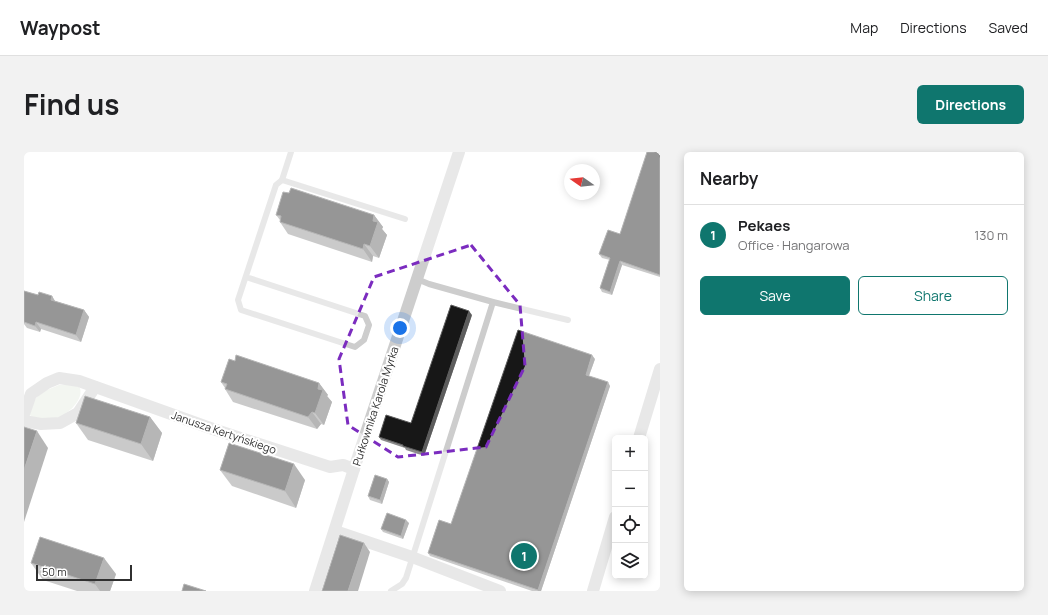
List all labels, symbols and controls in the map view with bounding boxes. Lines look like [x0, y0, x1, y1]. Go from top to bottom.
text: Waypost [20, 15, 100, 41]
text: Map [850, 18, 878, 37]
text: Directions [900, 18, 967, 37]
text: Saved [989, 18, 1028, 37]
text: Find us [24, 85, 119, 123]
button: Directions [917, 85, 1024, 124]
north arrow [564, 164, 600, 200]
text: Nearby [700, 167, 758, 190]
text: Pekaes [738, 215, 790, 236]
text: 1 [710, 226, 716, 244]
text: 130 m [974, 226, 1008, 244]
text: Office · Hangarowa [738, 236, 850, 254]
button: Save [700, 276, 850, 315]
button: Share [858, 276, 1008, 315]
your location [390, 318, 410, 338]
street label: Pułkownika Karola Myrka [349, 344, 401, 468]
street label: Janusza Kertyńskiego [169, 407, 279, 457]
map controls [612, 435, 648, 579]
button: + [612, 435, 648, 471]
button: − [612, 471, 648, 507]
button: locate [612, 507, 648, 543]
pin: 1 [511, 541, 537, 571]
button: layers [612, 543, 648, 579]
scale bar [36, 563, 132, 582]
text: 50 m [42, 564, 67, 579]

